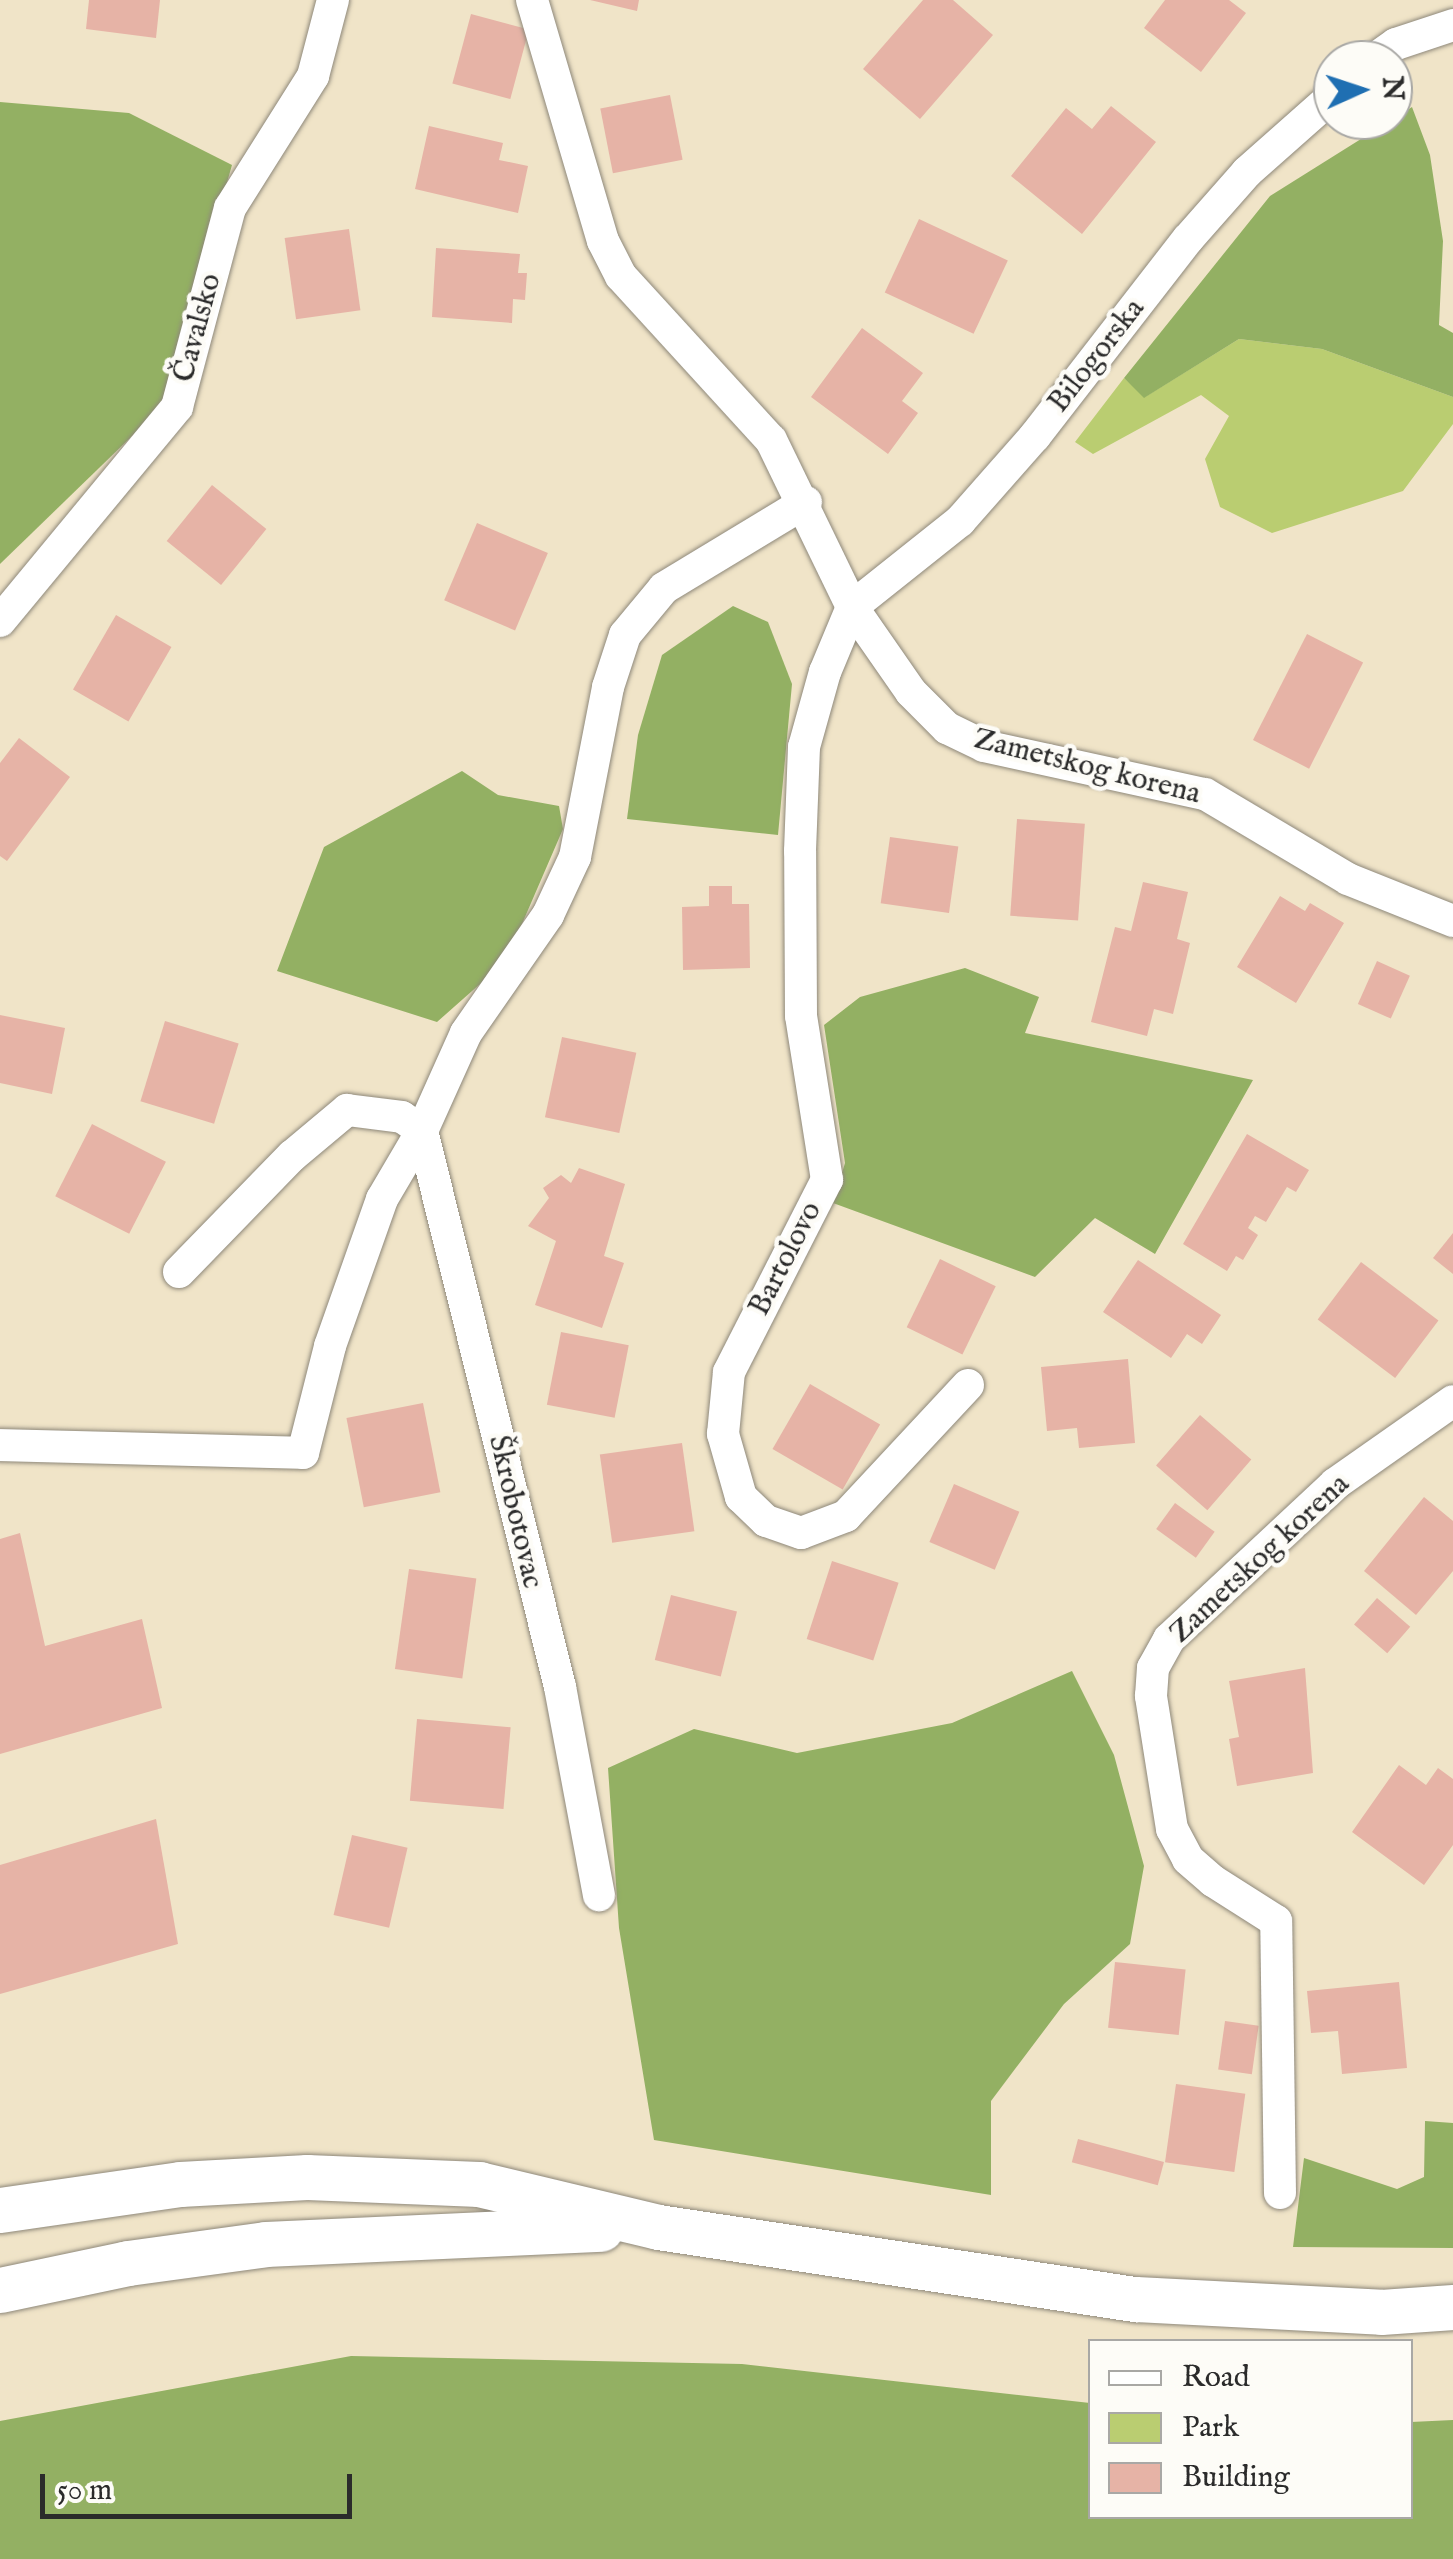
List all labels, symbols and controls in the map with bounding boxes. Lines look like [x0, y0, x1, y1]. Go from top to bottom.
north arrow [1313, 40, 1413, 140]
text: N [1373, 75, 1410, 102]
street label: Čavalsko [166, 270, 230, 386]
street label: Bilogorska [1041, 292, 1153, 420]
street label: Zametskog korena [970, 721, 1204, 813]
street label: Bartolovo [742, 1196, 830, 1322]
street label: Škrobotovac [480, 1432, 550, 1592]
street label: Zametskog korena [1163, 1467, 1357, 1651]
legend [1088, 2339, 1413, 2519]
text: Road [1182, 2359, 1250, 2397]
text: Park [1182, 2409, 1239, 2447]
scale bar [45, 2454, 358, 2516]
text: Building [1182, 2459, 1290, 2497]
text: 50 m [57, 2472, 112, 2510]

